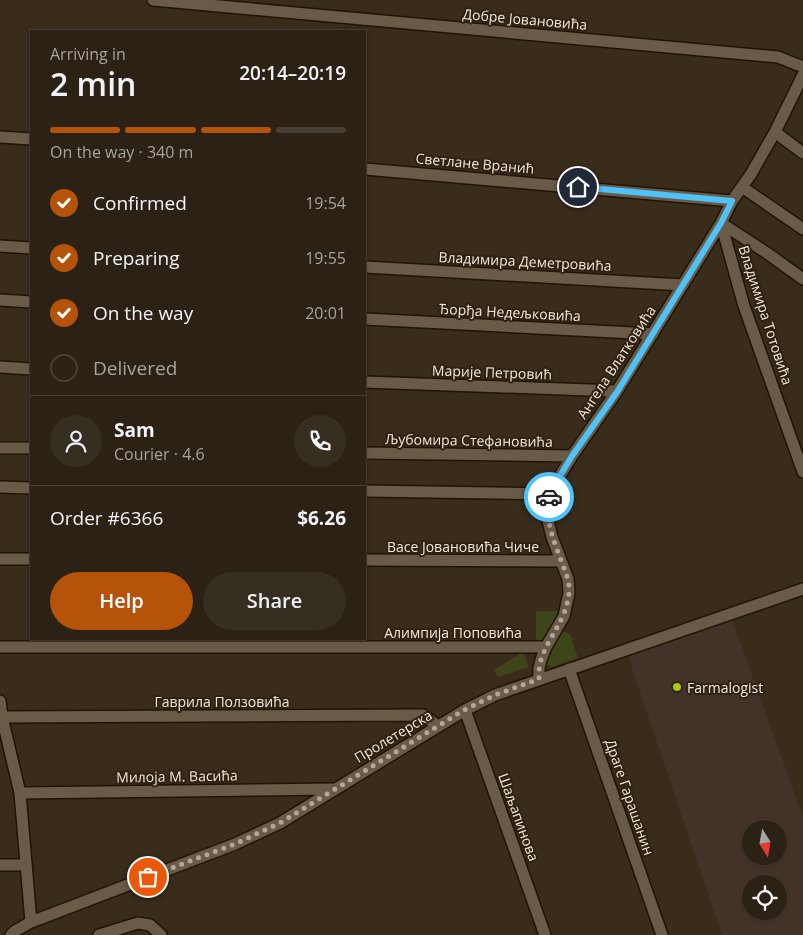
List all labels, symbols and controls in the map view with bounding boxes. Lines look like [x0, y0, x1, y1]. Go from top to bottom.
street label: Добре Јовановића [462, 4, 588, 34]
text: Arriving in [50, 43, 126, 65]
text: 20:14–20:19 [239, 60, 346, 86]
text: 2 min [50, 62, 136, 105]
text: On the way · 340 m [50, 141, 193, 163]
street label: Светлане Вранић [415, 148, 535, 178]
pin [557, 166, 599, 208]
icon: home [564, 173, 592, 201]
icon: check [50, 189, 78, 217]
text: Confirmed [93, 190, 187, 216]
text: 19:54 [305, 192, 346, 214]
street label: Владимира Тотовића [735, 243, 797, 387]
icon: check [50, 244, 78, 272]
text: Preparing [93, 245, 180, 271]
text: 19:55 [305, 247, 346, 269]
street label: Владимира Деметровића [438, 247, 612, 275]
icon: check [50, 299, 78, 327]
street label: Ђорђа Недељковића [439, 299, 581, 325]
text: On the way [93, 300, 193, 326]
text: 20:01 [305, 302, 346, 324]
street label: Ангела Влатковића [572, 302, 660, 422]
text: Delivered [93, 355, 177, 381]
street label: Марије Петровић [432, 360, 552, 384]
button: person [50, 415, 102, 467]
button: phone [294, 415, 346, 467]
text: Sam [114, 417, 155, 443]
street label: Љубомира Стефановића [385, 429, 553, 451]
text: Courier · 4.6 [114, 443, 205, 465]
courier [524, 472, 574, 522]
icon: car [535, 483, 563, 511]
text: Order #6366 [50, 505, 163, 531]
text: $6.26 [297, 505, 346, 531]
street label: Васе Јовановића Чиче [387, 537, 539, 556]
button: Help [50, 572, 193, 630]
button: Share [203, 572, 346, 630]
street label: Алимпија Поповића [384, 623, 522, 642]
place label: Farmalogist [687, 678, 763, 697]
marker: Farmalogist [671, 681, 683, 693]
street label: Гаврила Ползовића [154, 692, 290, 711]
street label: Пролетерска [350, 705, 436, 767]
street label: Драге Гарашанин [601, 736, 659, 858]
street label: Милоја М. Васића [116, 765, 238, 787]
street label: Шаљапинова [494, 770, 544, 864]
north arrow [742, 820, 788, 865]
map controls [742, 820, 787, 920]
pin [127, 856, 169, 898]
icon: bag [134, 863, 162, 891]
button: locate [742, 875, 787, 920]

